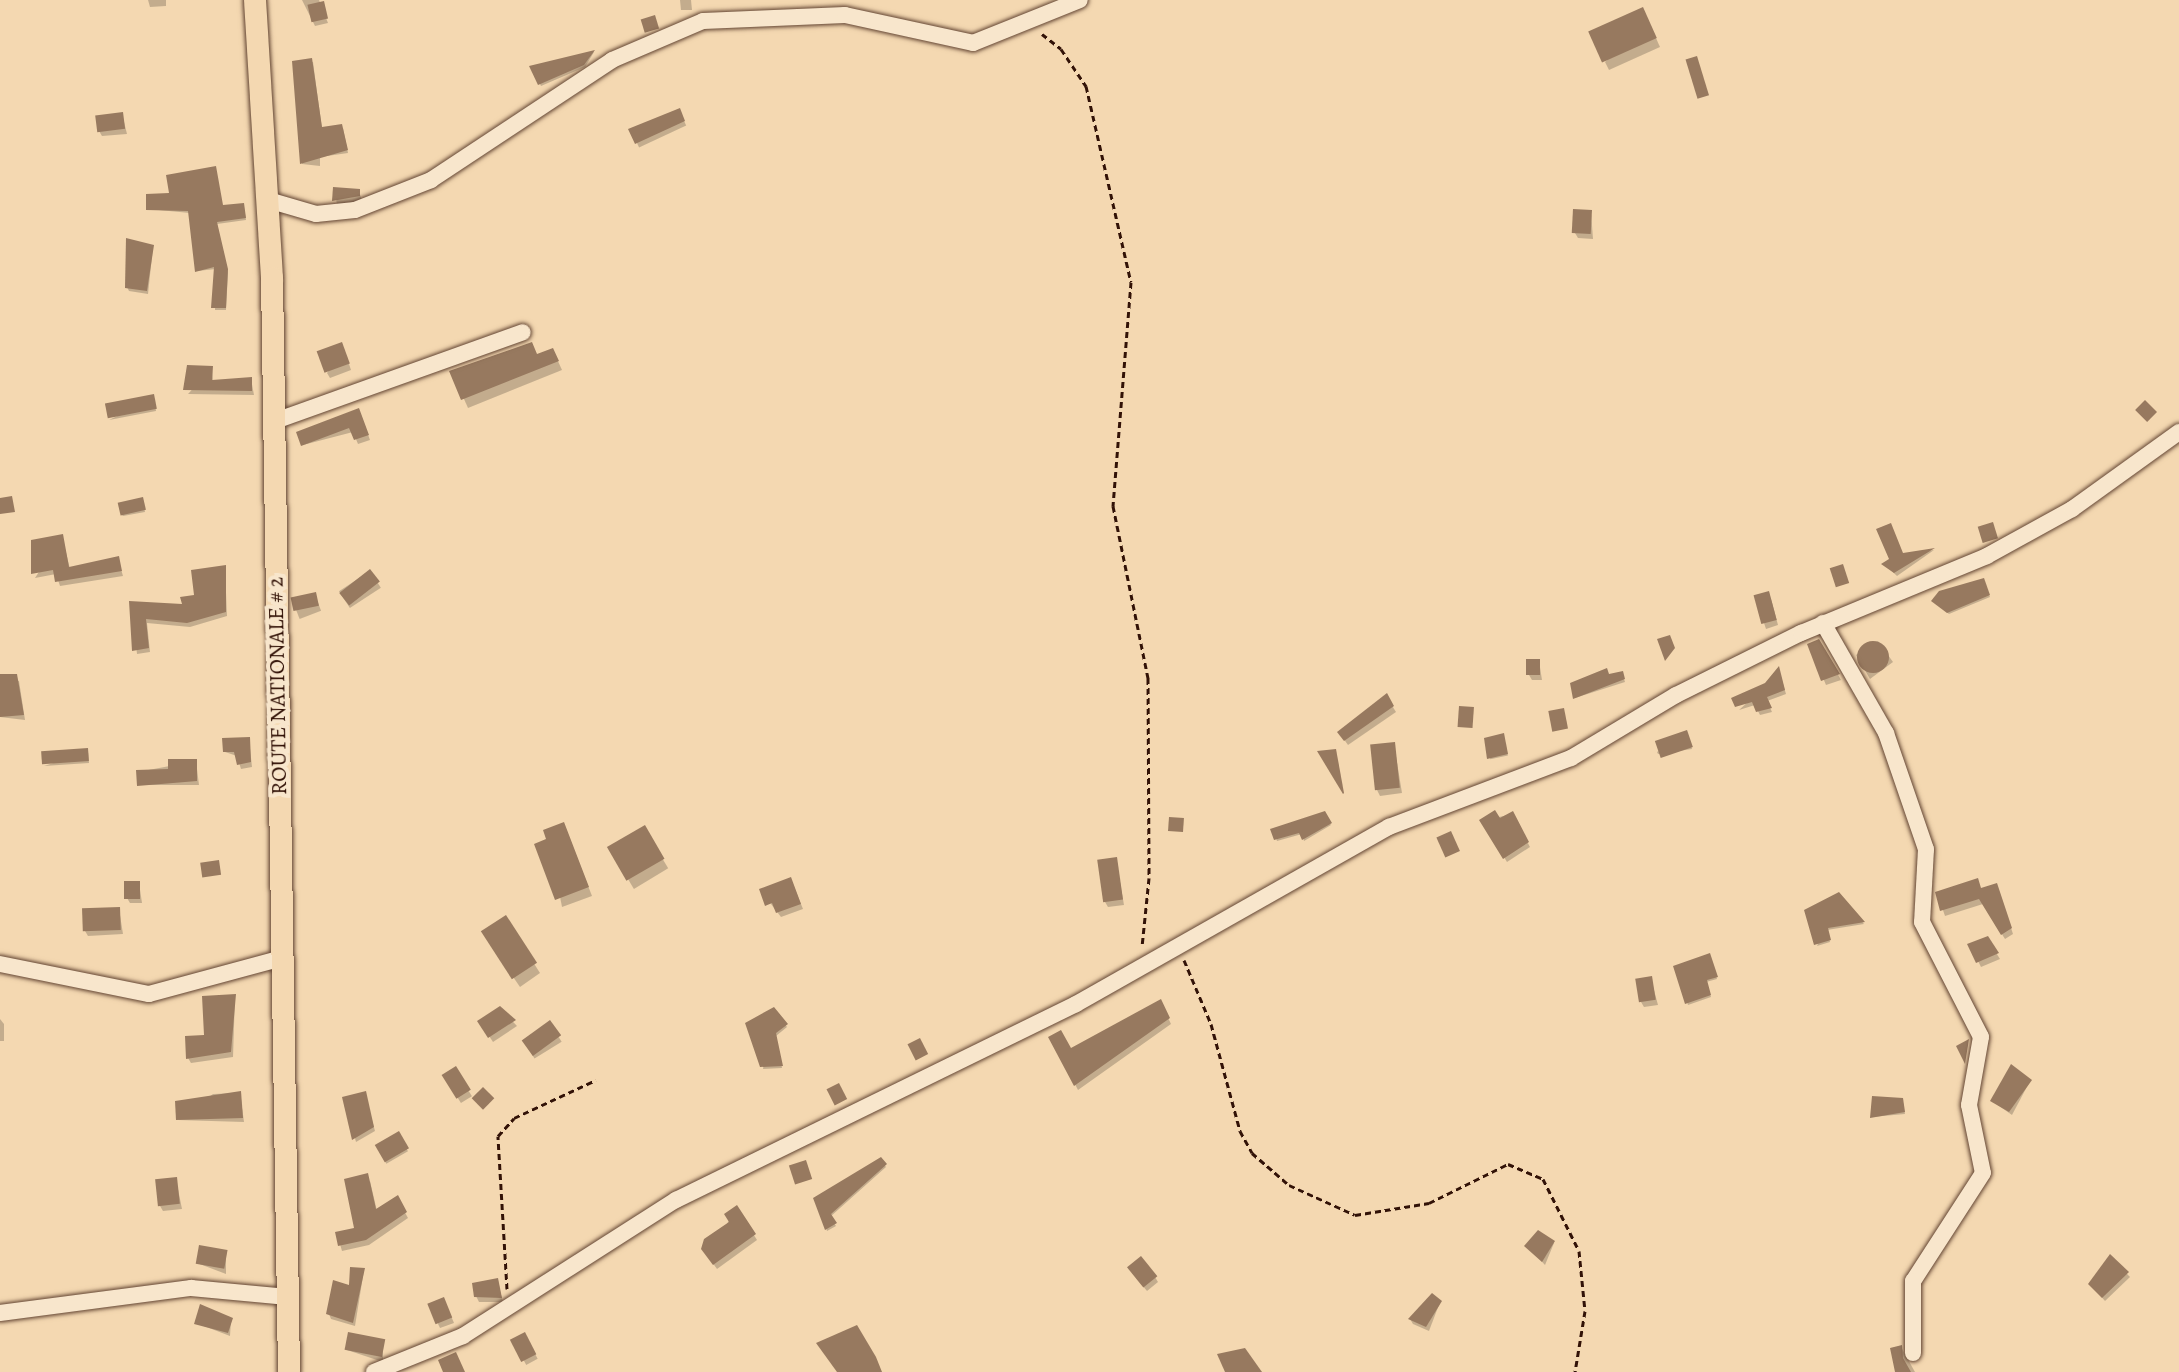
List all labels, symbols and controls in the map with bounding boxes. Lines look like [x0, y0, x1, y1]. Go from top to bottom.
street label: ROUTE NATIONALE # 2 [263, 577, 293, 795]

